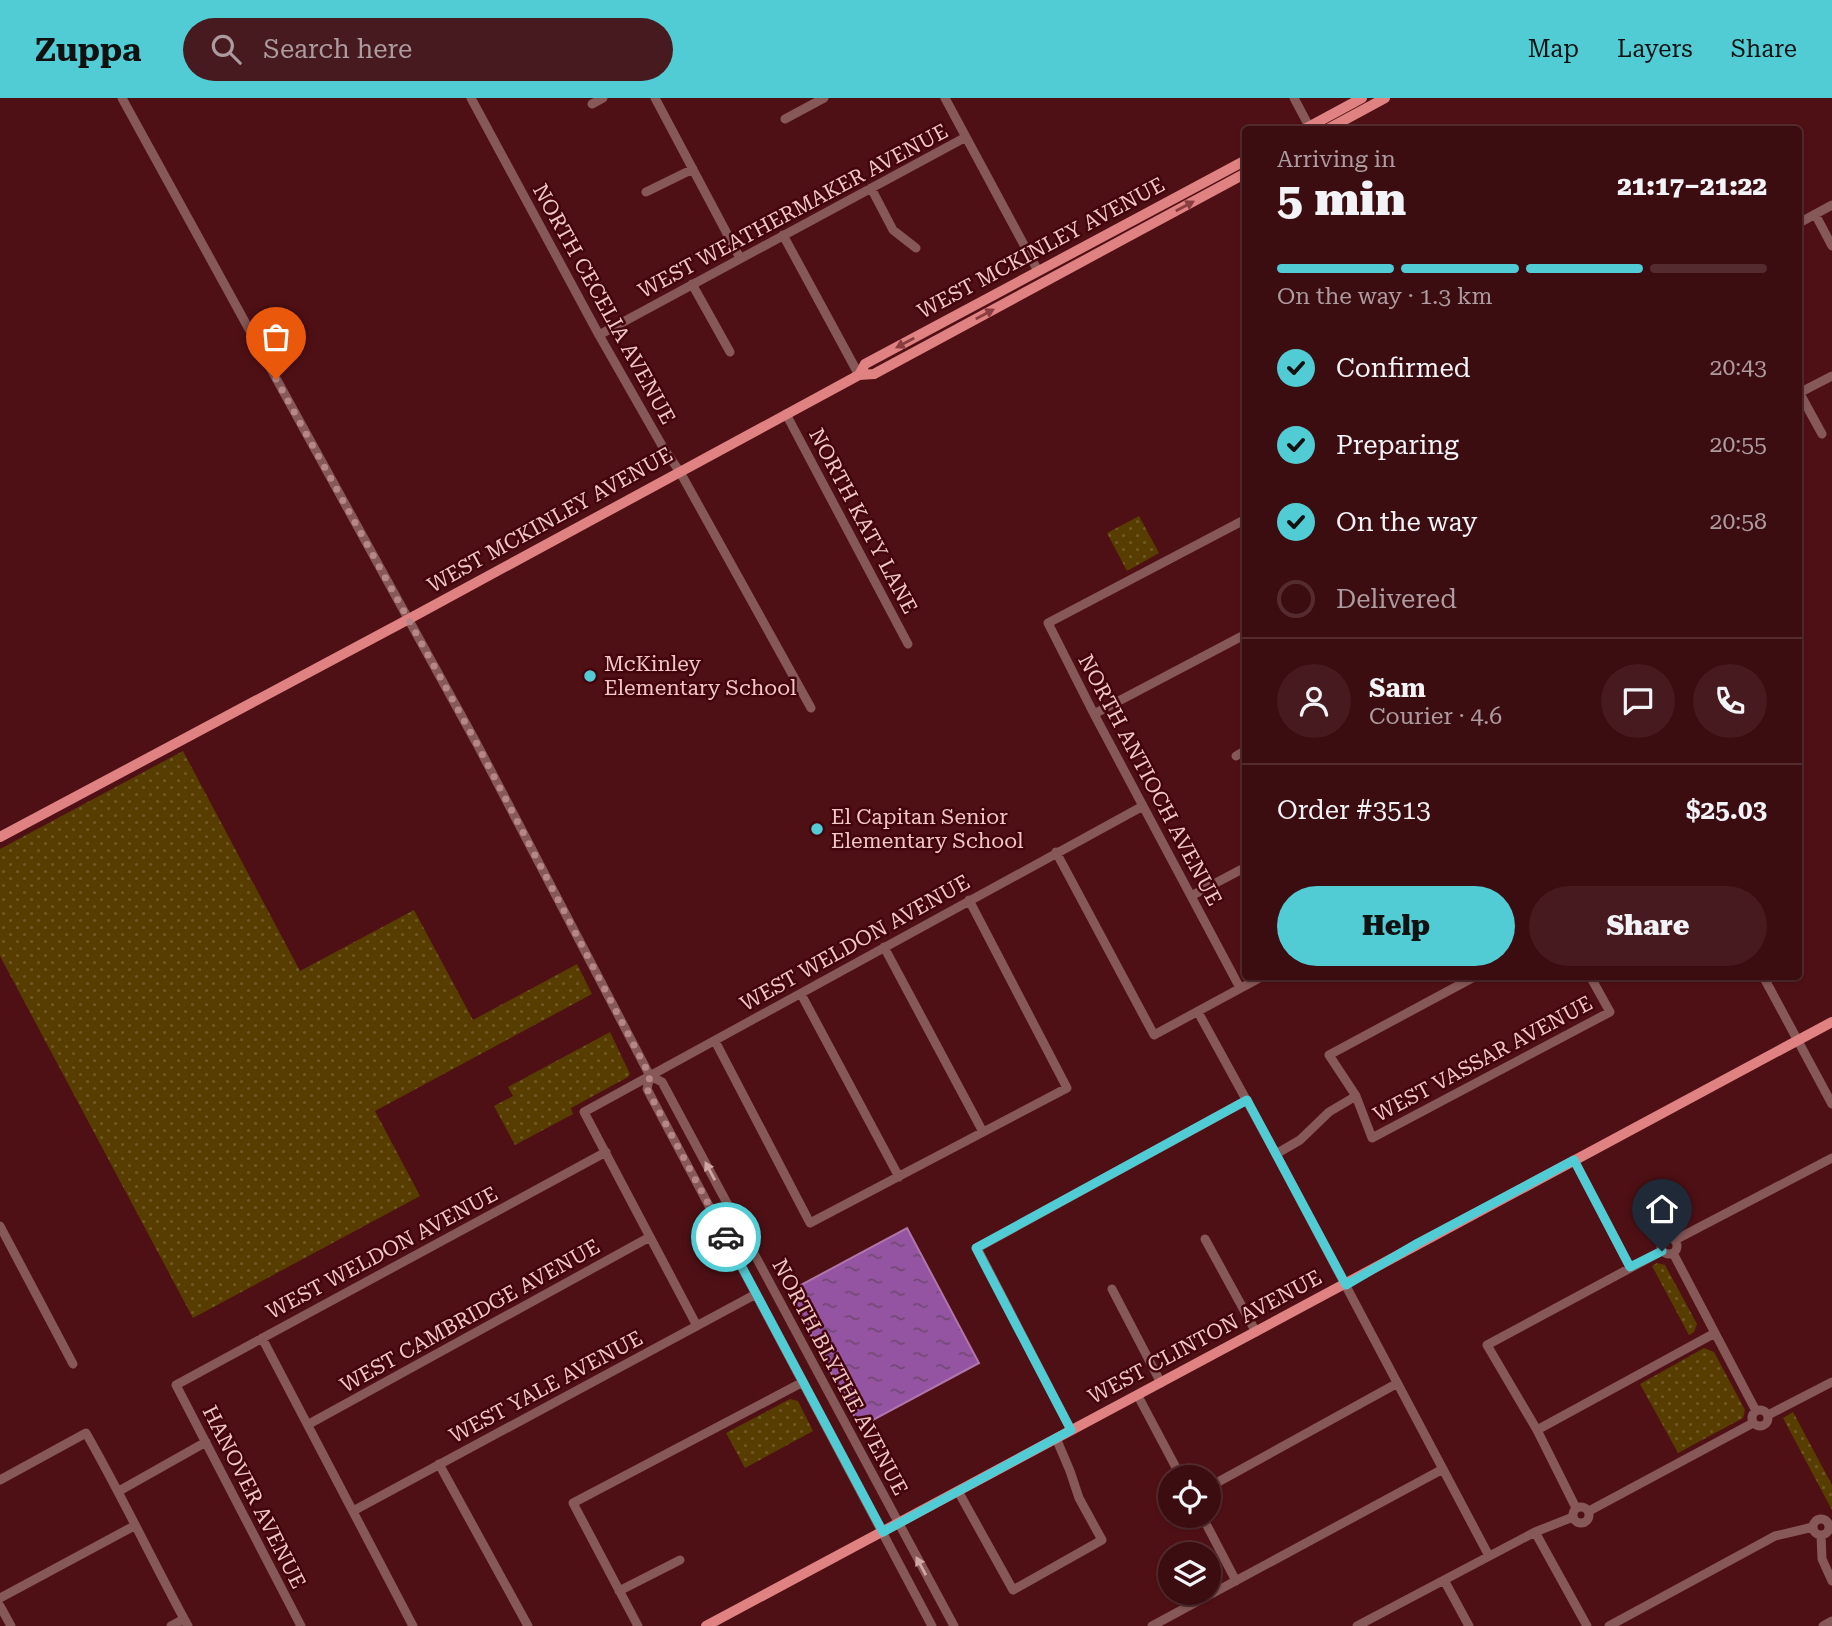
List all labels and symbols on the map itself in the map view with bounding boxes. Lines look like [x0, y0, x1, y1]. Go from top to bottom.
street label: WEST WEATHERMAKER AVENUE [634, 119, 952, 303]
street label: WEST MCKINLEY AVENUE [913, 172, 1169, 324]
street label: NORTH CECELIA AVENUE [528, 180, 680, 428]
one-way arrow [1176, 200, 1195, 212]
pin [246, 307, 306, 379]
one-way arrow [976, 308, 995, 320]
one-way arrow [895, 337, 915, 348]
street label: NORTH KATY LANE [804, 424, 922, 618]
street label: WEST MCKINLEY AVENUE [423, 442, 677, 598]
street label: NORTH ANTIOCH AVENUE [1073, 650, 1227, 910]
place label: McKinley Elementary School [604, 652, 797, 700]
marker: McKinley Elementary School [582, 668, 598, 684]
place label: El Capitan Senior Elementary School [831, 805, 1024, 853]
marker: El Capitan Senior Elementary School [809, 821, 825, 837]
street label: WEST WELDON AVENUE [736, 870, 974, 1016]
street label: WEST VASSAR AVENUE [1369, 991, 1597, 1127]
one-way arrow [704, 1161, 715, 1181]
pin [1632, 1179, 1692, 1251]
street label: WEST WELDON AVENUE [262, 1182, 502, 1324]
courier [691, 1202, 761, 1272]
street label: WEST CAMBRIDGE AVENUE [336, 1234, 604, 1398]
street label: NORTH BLYTHE AVENUE [767, 1255, 913, 1499]
street label: WEST CLINTON AVENUE [1084, 1265, 1326, 1409]
street label: WEST YALE AVENUE [445, 1326, 647, 1448]
street label: HANOVER AVENUE [197, 1402, 311, 1592]
one-way arrow [915, 1556, 927, 1576]

